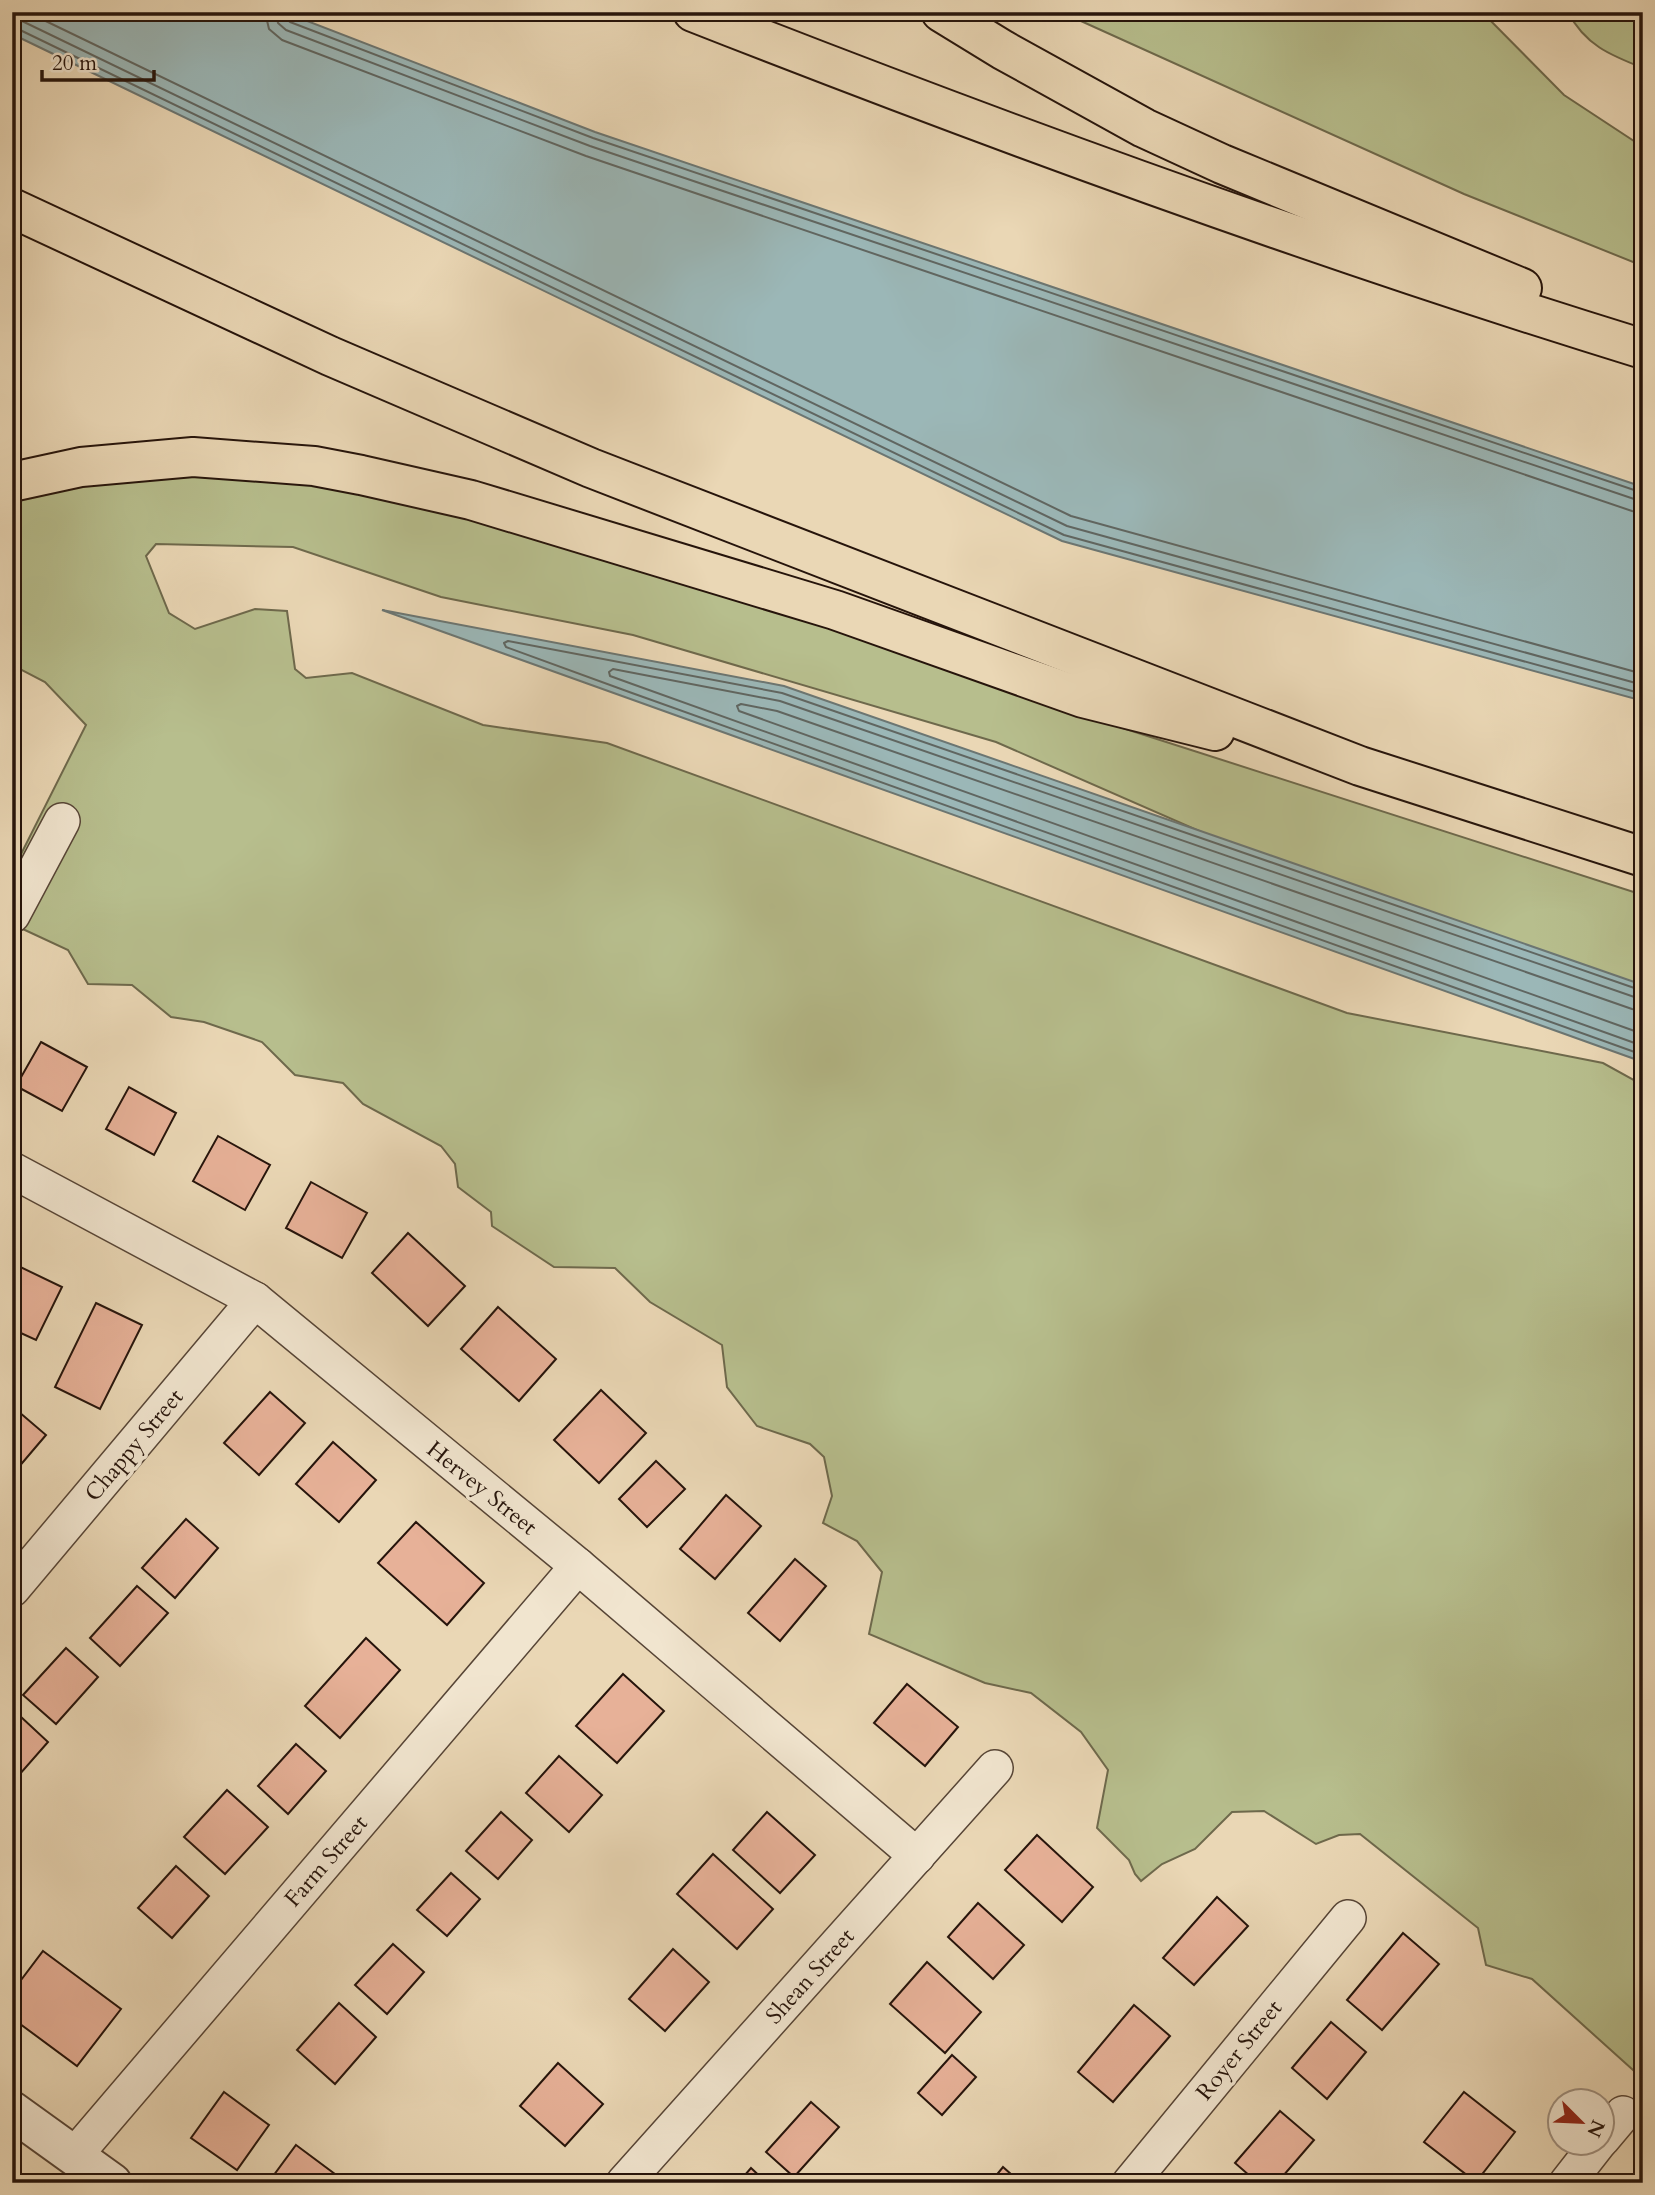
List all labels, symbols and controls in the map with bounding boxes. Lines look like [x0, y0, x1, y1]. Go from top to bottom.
scale bar [42, 38, 154, 82]
text: 20 m [52, 49, 97, 78]
street label: Chappy Street [78, 1382, 190, 1508]
street label: Hervey Street [420, 1434, 544, 1542]
street label: Farm Street [277, 1808, 375, 1914]
street label: Shean Street [759, 1921, 861, 2031]
street label: Royer Street [1189, 1993, 1289, 2107]
north arrow [1546, 2086, 1616, 2156]
text: N [1580, 2116, 1611, 2142]

